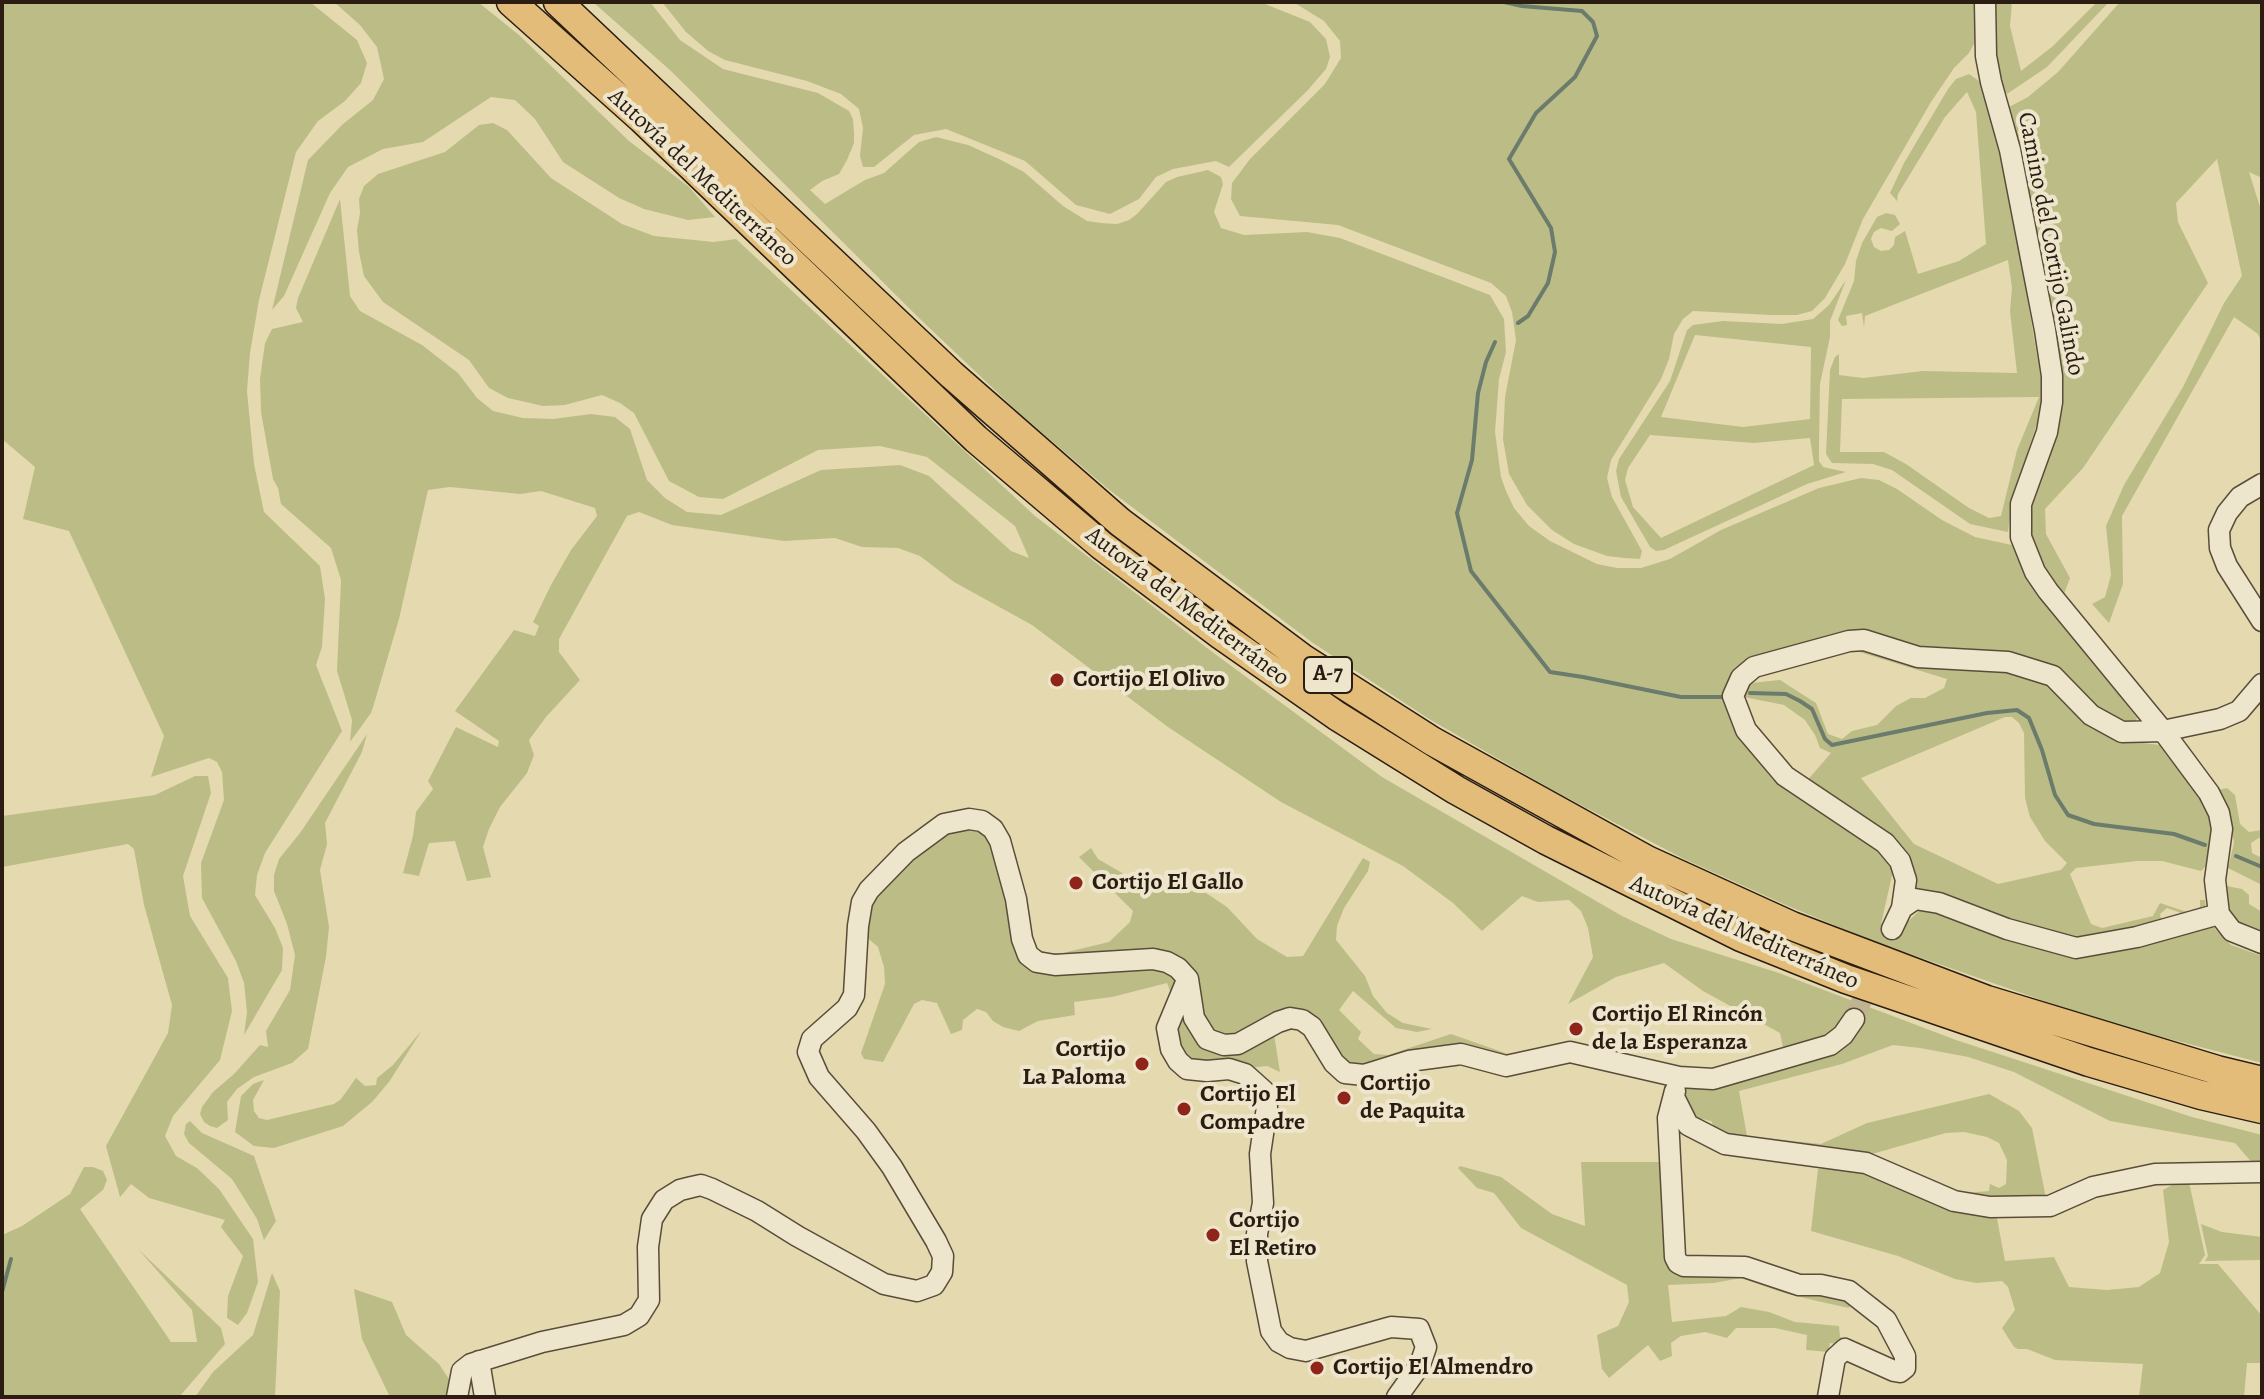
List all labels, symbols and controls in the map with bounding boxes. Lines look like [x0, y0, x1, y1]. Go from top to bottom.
street label: Autovía del Mediterráneo [602, 83, 802, 273]
street label: Camino del Cortijo Galindo [2010, 110, 2090, 378]
street label: Autovía del Mediterráneo [1079, 521, 1295, 693]
road number: A-7 [1304, 657, 1352, 693]
place label: Cortijo El Olivo [1073, 666, 1225, 694]
marker: Cortijo El Olivo [1048, 671, 1066, 689]
place label: Cortijo El Gallo [1092, 869, 1244, 897]
street label: Autovía del Mediterráneo [1625, 869, 1863, 997]
marker: Cortijo El Gallo [1067, 874, 1085, 892]
place label: Cortijo El Rincón de la Esperanza [1592, 1001, 1763, 1057]
marker: Cortijo El Rincón de la Esperanza [1567, 1020, 1585, 1038]
place label: Cortijo La Paloma [1022, 1036, 1126, 1092]
marker: Cortijo La Paloma [1133, 1055, 1151, 1073]
place label: Cortijo de Paquita [1360, 1070, 1465, 1126]
place label: Cortijo El Compadre [1200, 1081, 1305, 1137]
marker: Cortijo de Paquita [1335, 1089, 1353, 1107]
marker: Cortijo El Compadre [1175, 1100, 1193, 1118]
place label: Cortijo El Retiro [1229, 1207, 1317, 1263]
marker: Cortijo El Retiro [1204, 1226, 1222, 1244]
place label: Cortijo El Almendro [1333, 1354, 1533, 1382]
marker: Cortijo El Almendro [1308, 1359, 1326, 1377]

